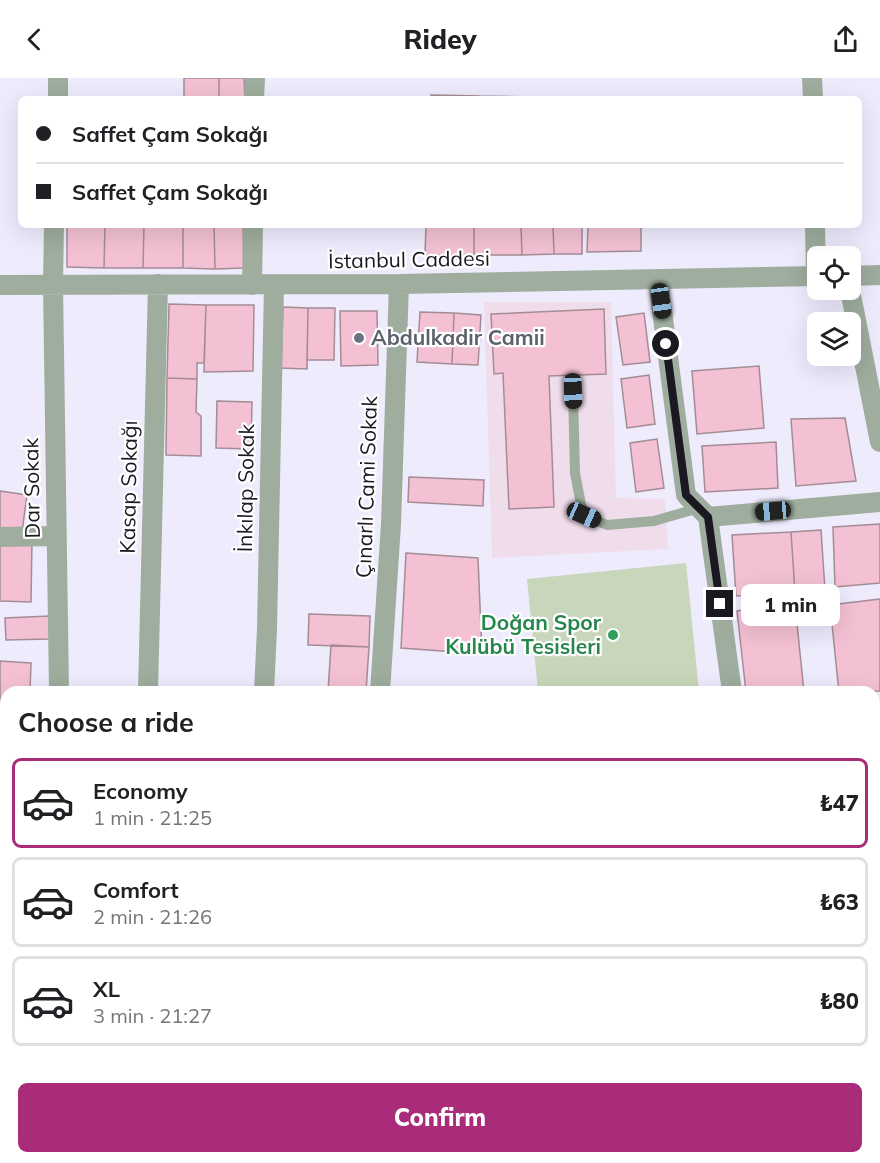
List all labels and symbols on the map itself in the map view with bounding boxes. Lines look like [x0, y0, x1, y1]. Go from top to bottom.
street label: İstanbul Caddesi [328, 245, 490, 273]
car [650, 282, 672, 320]
place label: Abdulkadir Camii [371, 324, 545, 350]
route start [652, 330, 679, 357]
marker: Abdulkadir Camii [352, 331, 366, 345]
car [563, 373, 583, 409]
street label: Çınarlı Cami Sokak [350, 395, 382, 578]
street label: Kasap Sokağı [114, 420, 142, 554]
street label: İnkılap Sokak [231, 423, 259, 552]
street label: Dar Sokak [17, 437, 45, 539]
car [564, 499, 604, 531]
car [754, 500, 792, 522]
callout: 1 min [741, 583, 840, 625]
route end [706, 590, 733, 617]
place label: Doğan Spor Kulübü Tesisleri [445, 609, 602, 659]
marker: Doğan Spor Kulübü Tesisleri [606, 628, 620, 642]

